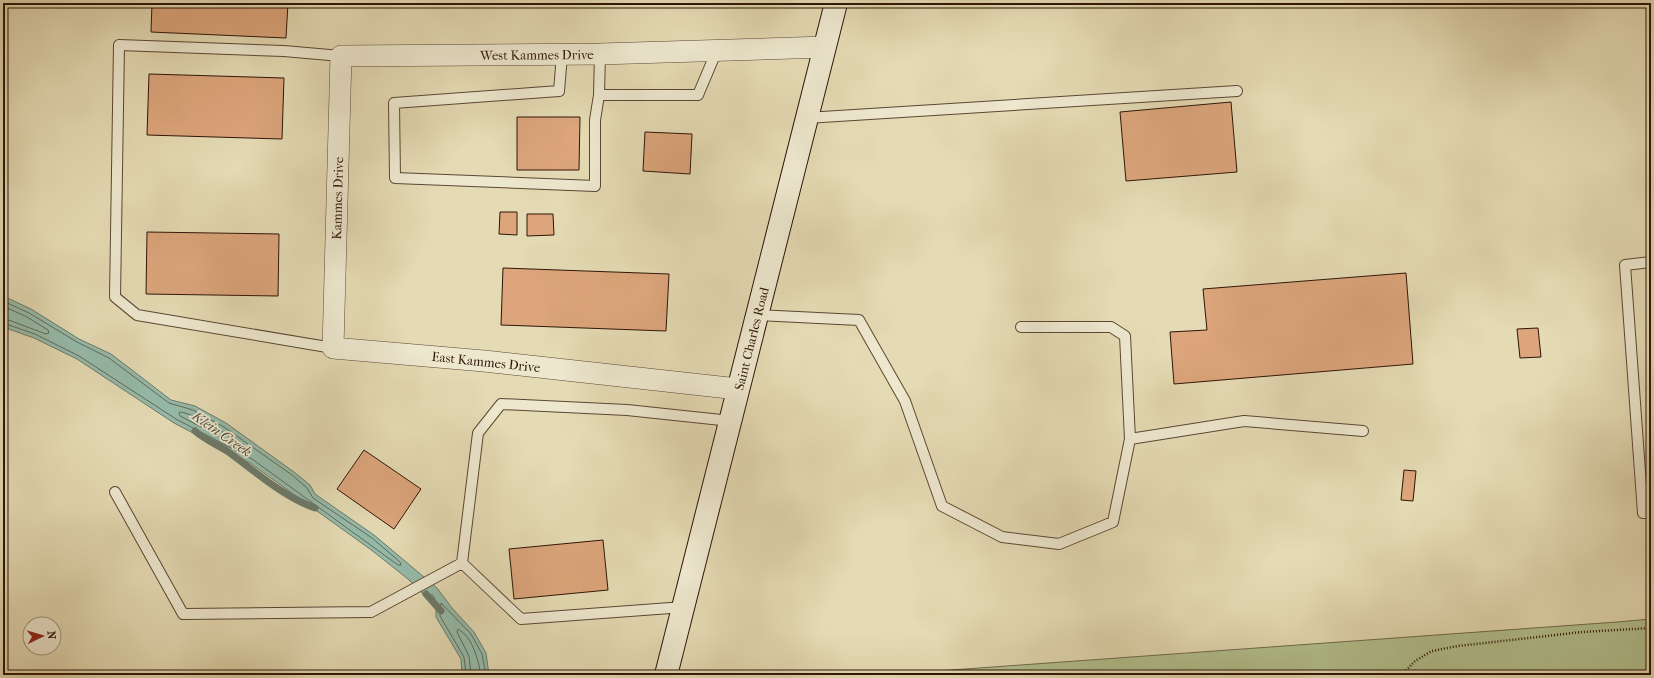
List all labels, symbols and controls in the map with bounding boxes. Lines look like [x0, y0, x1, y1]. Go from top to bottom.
street label: West Kammes Drive [479, 47, 594, 62]
street label: Kammes Drive [328, 156, 346, 240]
street label: Saint Charles Road [731, 285, 772, 392]
street label: East Kammes Drive [431, 349, 542, 375]
water label: Klein Creek [188, 407, 255, 461]
north arrow [22, 616, 62, 656]
text: N [45, 630, 58, 641]

